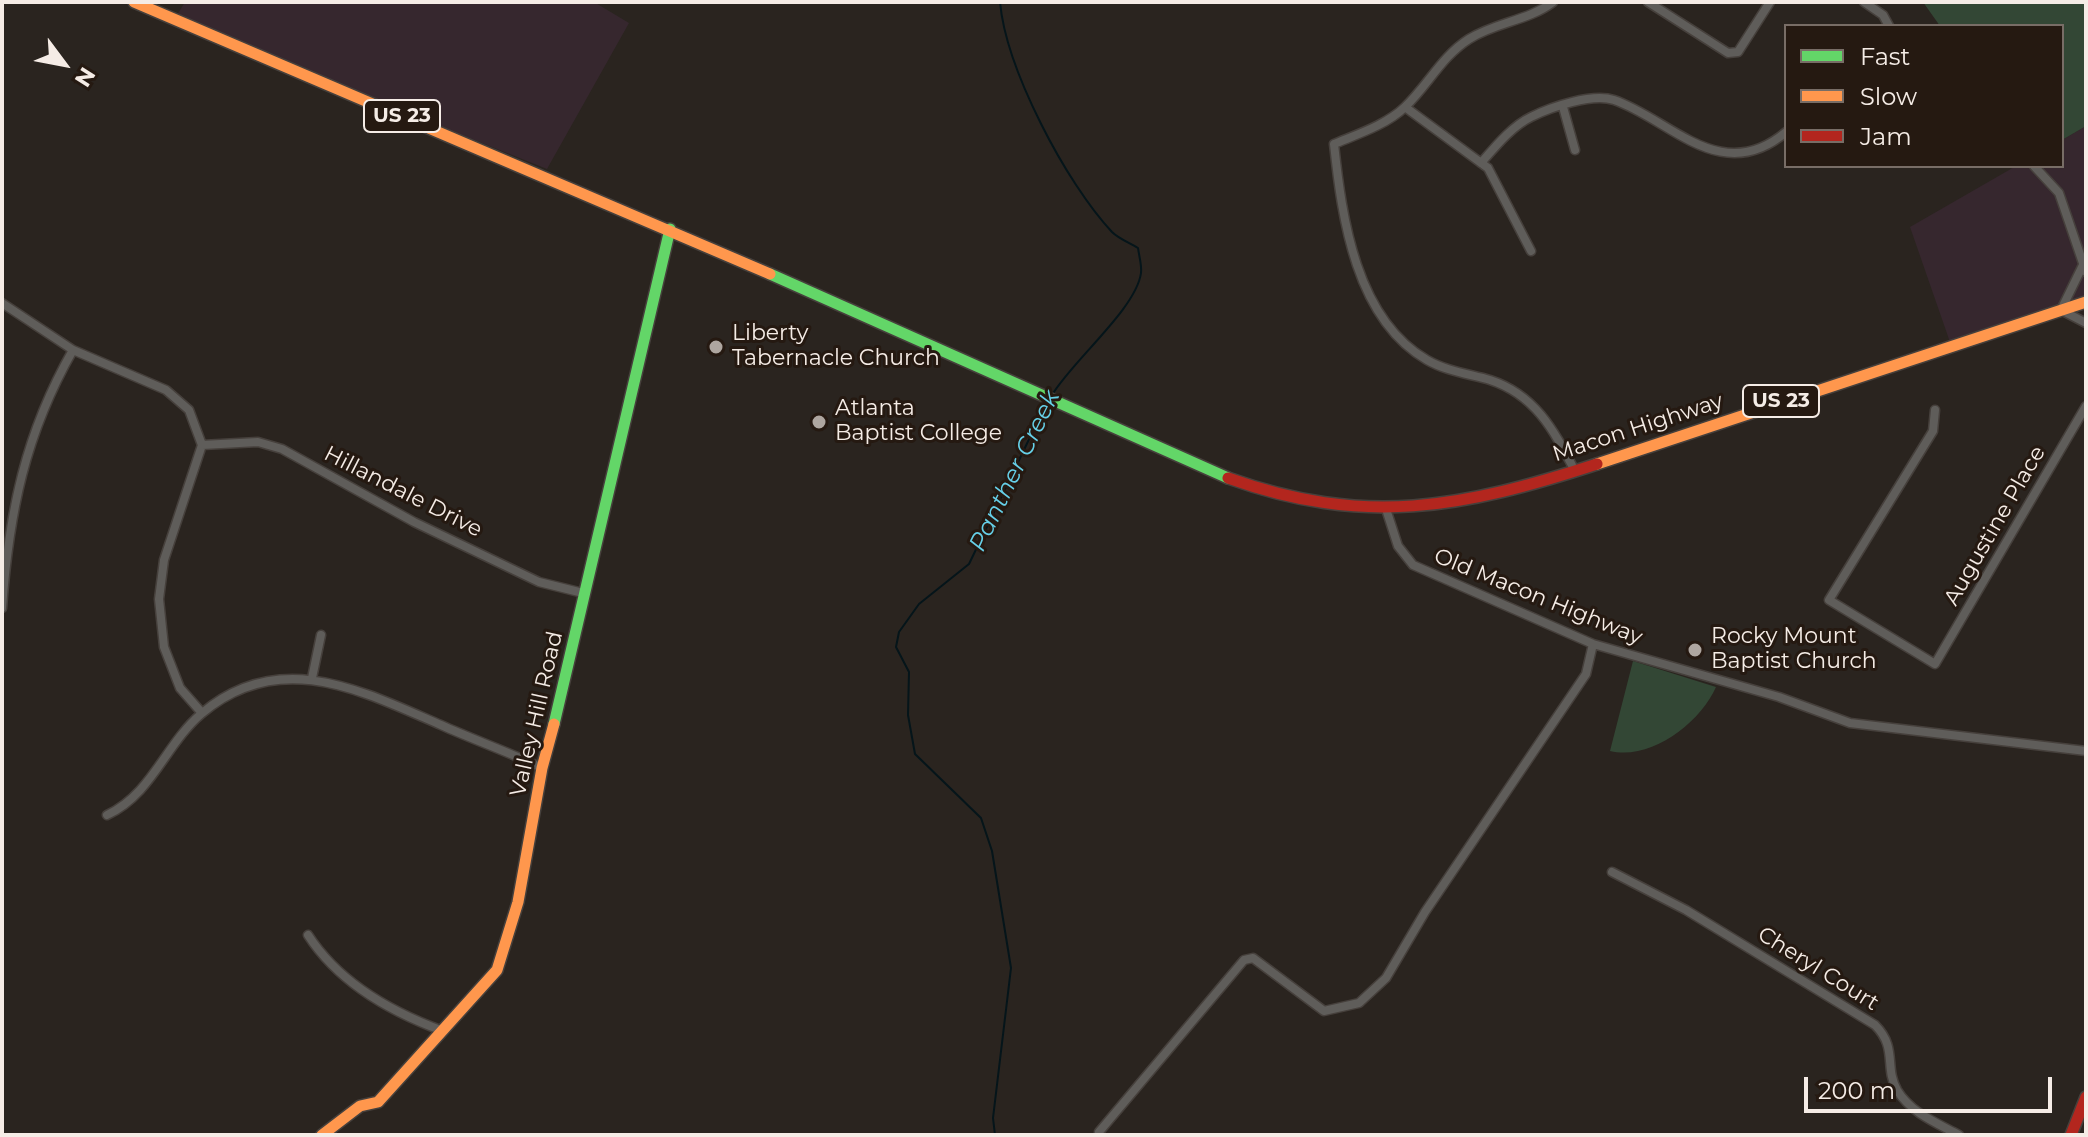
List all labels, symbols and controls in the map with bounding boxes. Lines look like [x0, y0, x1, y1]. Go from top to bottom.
north arrow [24, 24, 104, 104]
legend [1784, 24, 2064, 168]
text: Fast [1860, 42, 1910, 71]
text: N [69, 62, 101, 92]
text: Slow [1860, 82, 1917, 111]
road number: US 23 [364, 100, 440, 132]
text: Jam [1860, 122, 1912, 151]
place label: Liberty Tabernacle Church [732, 321, 940, 372]
marker: Liberty Tabernacle Church [707, 338, 725, 356]
road number: US 23 [1743, 385, 1819, 417]
water label: Panther Creek [964, 386, 1066, 556]
street label: Macon Highway [1550, 388, 1726, 468]
place label: Atlanta Baptist College [835, 396, 1002, 448]
marker: Atlanta Baptist College [810, 413, 828, 431]
street label: Hillandale Drive [319, 441, 487, 543]
street label: Augustine Place [1939, 442, 2051, 610]
street label: Old Macon Highway [1430, 543, 1646, 651]
place label: Rocky Mount Baptist Church [1711, 624, 1877, 676]
street label: Valley Hill Road [505, 629, 569, 799]
marker: Rocky Mount Baptist Church [1686, 641, 1704, 659]
street label: Cheryl Court [1753, 921, 1883, 1017]
scale bar [1808, 1061, 2056, 1111]
text: 200 m [1818, 1076, 1895, 1105]

